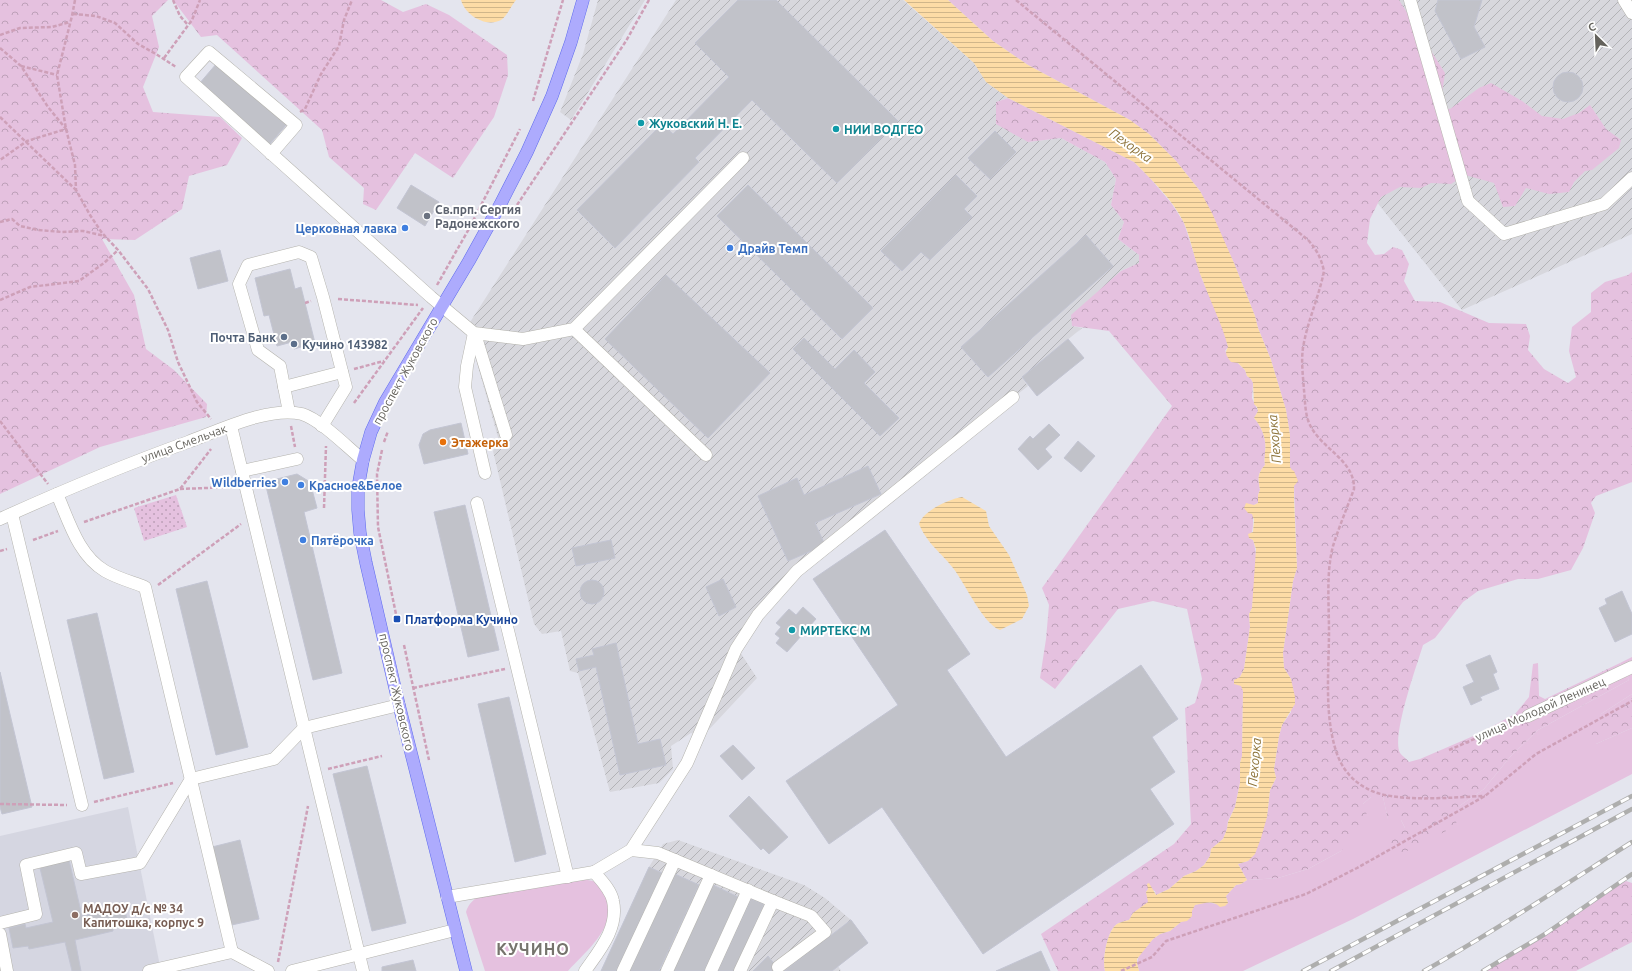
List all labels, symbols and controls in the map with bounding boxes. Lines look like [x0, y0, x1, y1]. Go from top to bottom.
north arrow [1576, 16, 1616, 56]
text: С [1586, 20, 1598, 34]
place label: Жуковский Н. Е. [649, 117, 742, 130]
marker: Жуковский Н. Е. [636, 118, 646, 128]
place label: НИИ ВОДГЕО [844, 123, 924, 136]
marker: НИИ ВОДГЕО [831, 124, 841, 134]
water label: Пехорка [1107, 125, 1155, 165]
place label: Св.прп. Сергия Радонежского [435, 203, 521, 230]
marker: Св.прп. Сергия Радонежского [422, 211, 432, 221]
place label: Церковная лавка [295, 222, 397, 235]
marker: Церковная лавка [400, 223, 410, 233]
place label: Драйв Темп [738, 242, 808, 255]
marker: Драйв Темп [725, 243, 735, 253]
street label: проспект Жуковского [370, 315, 440, 427]
place label: Почта Банк [210, 331, 276, 344]
marker: Почта Банк [279, 332, 289, 342]
place label: Кучино 143982 [302, 338, 388, 351]
marker: Кучино 143982 [289, 339, 299, 349]
water label: Пехорка [1265, 414, 1283, 464]
street label: улица Смельчак [139, 421, 229, 465]
place label: Этажерка [451, 436, 509, 449]
marker: Этажерка [438, 437, 448, 447]
place label: Wildberries [211, 476, 277, 489]
marker: Wildberries [280, 477, 290, 487]
place label: Красное&Белое [309, 479, 402, 492]
marker: Красное&Белое [296, 480, 306, 490]
place label: Пятёрочка [311, 534, 374, 547]
marker: Пятёрочка [298, 535, 308, 545]
place label: Платформа Кучино [405, 613, 518, 626]
marker: Платформа Кучино [392, 614, 402, 624]
place label: МИРТЕКС М [800, 624, 871, 637]
marker: МИРТЕКС М [787, 625, 797, 635]
street label: проспект Жуковского [377, 632, 417, 752]
street label: улица Молодой Ленинец [1473, 674, 1607, 744]
water label: Пехорка [1245, 737, 1263, 787]
place label: МАДОУ д/с № 34 Капитошка, корпус 9 [83, 902, 204, 929]
marker: МАДОУ д/с № 34 Капитошка, корпус 9 [70, 910, 80, 920]
district label: КУЧИНО [496, 940, 570, 958]

